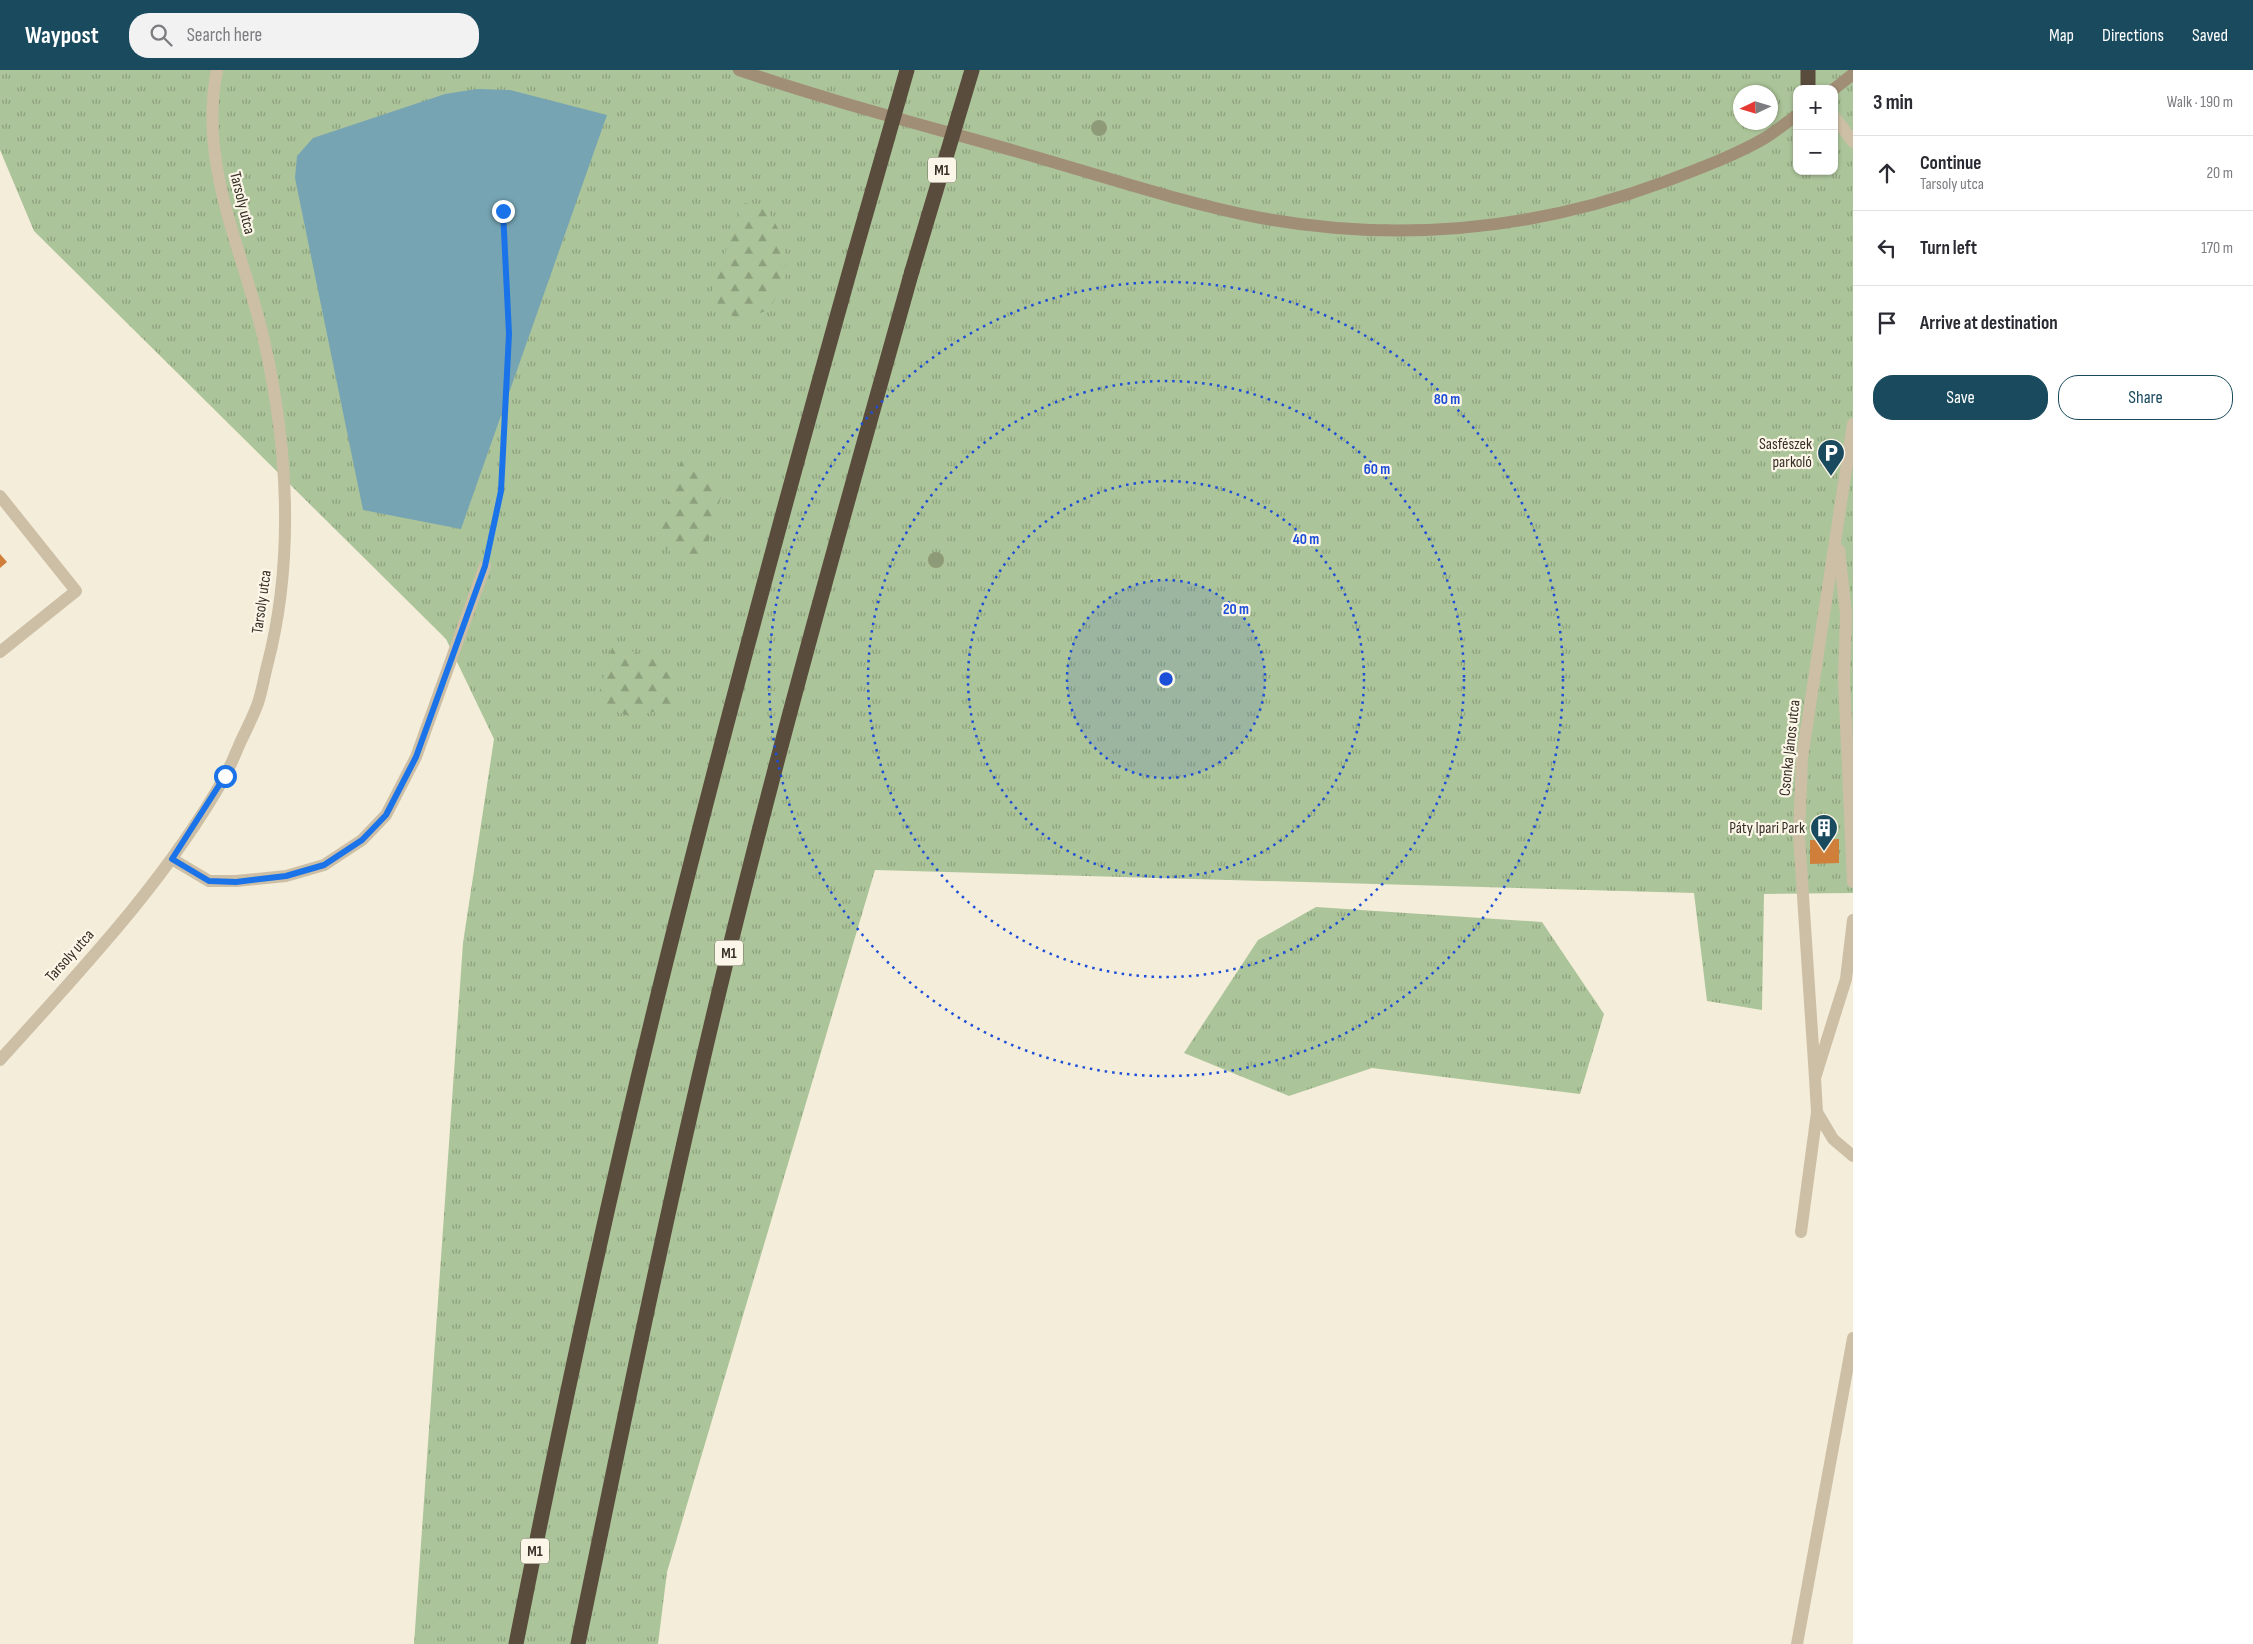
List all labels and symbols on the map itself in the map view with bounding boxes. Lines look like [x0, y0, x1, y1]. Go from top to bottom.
north arrow [1733, 85, 1778, 130]
road number: M1 [928, 158, 956, 182]
street label: Tarsoly utca [225, 170, 259, 236]
route end [492, 200, 515, 223]
text: 80 m [1434, 390, 1460, 409]
place label: Sasfészek parkoló [1759, 435, 1812, 472]
parking icon: Sasfészek parkoló [1816, 438, 1846, 477]
text: 60 m [1364, 460, 1390, 479]
text: 40 m [1293, 530, 1319, 549]
street label: Tarsoly utca [248, 569, 276, 635]
text: 20 m [1223, 600, 1249, 619]
centre of rings [1157, 670, 1175, 688]
street label: Csonka János utca [1775, 699, 1805, 797]
route start [214, 765, 237, 788]
building icon: Páty Ipari Park [1809, 813, 1839, 852]
place label: Páty Ipari Park [1729, 819, 1805, 838]
street label: Tarsoly utca [42, 926, 98, 986]
road number: M1 [715, 940, 743, 966]
road number: M1 [521, 1538, 549, 1564]

